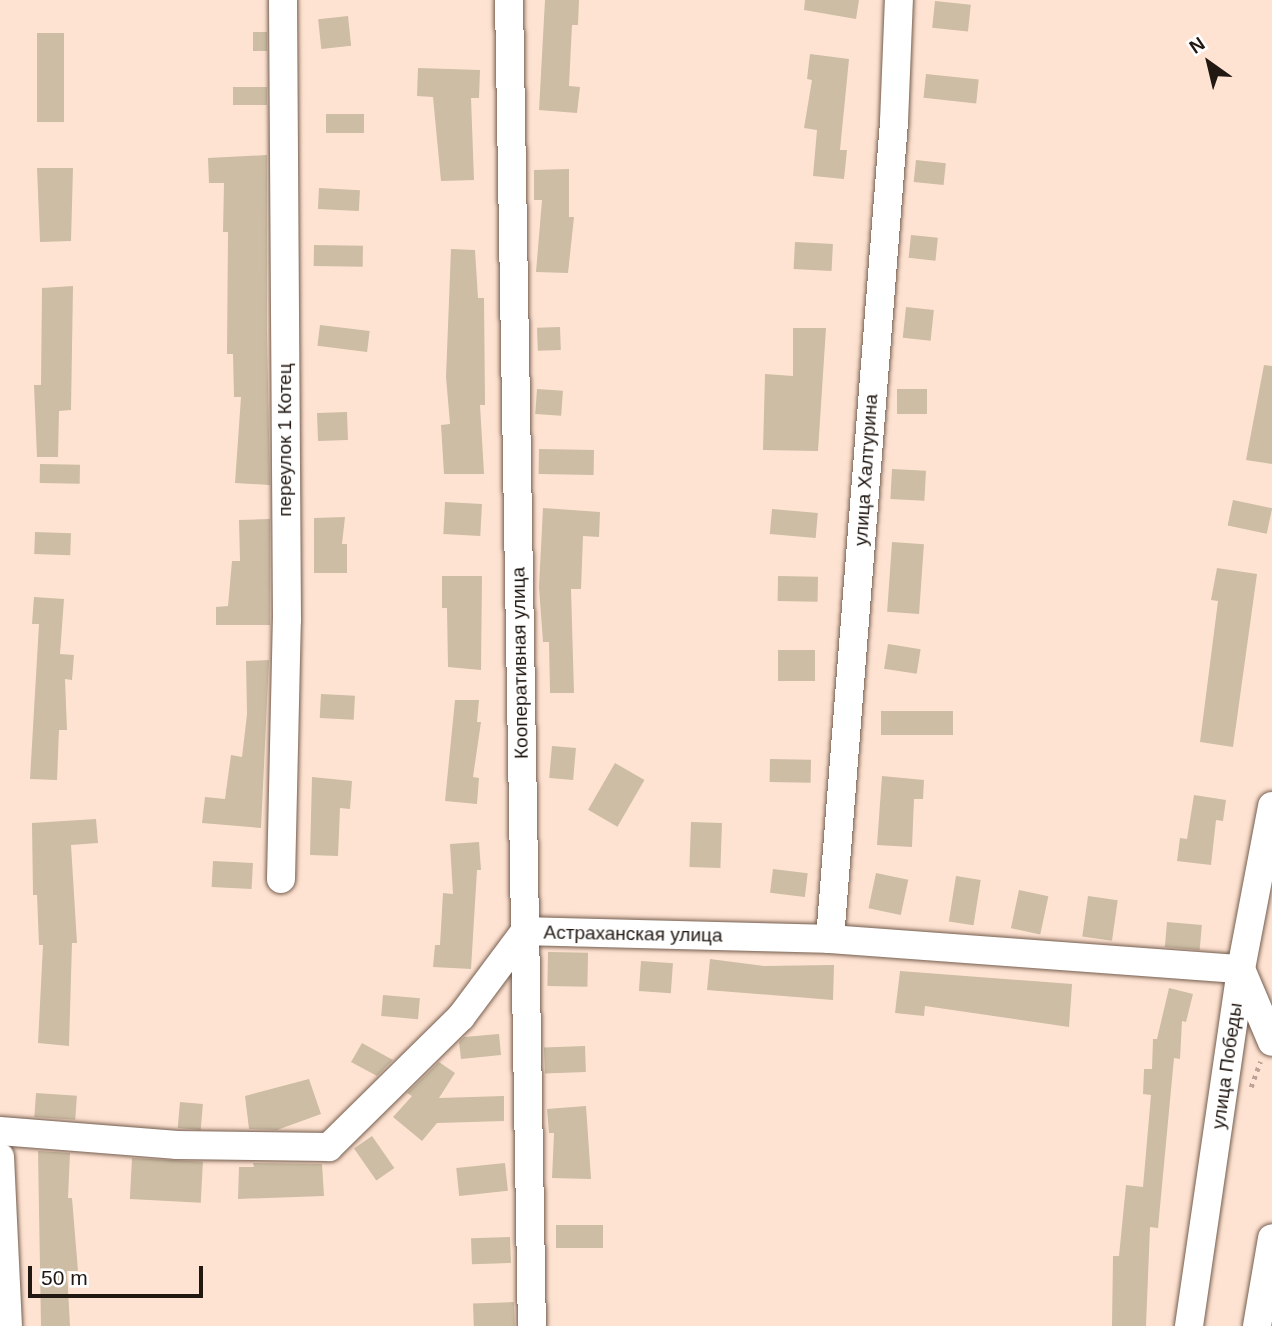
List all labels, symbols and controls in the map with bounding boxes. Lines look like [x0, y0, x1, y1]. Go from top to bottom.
north arrow [1174, 28, 1244, 98]
text: N [1185, 33, 1209, 58]
street label: переулок 1 Котец [274, 363, 296, 517]
street label: улица Халтурина [849, 393, 883, 547]
street label: Кооперативная улица [507, 567, 533, 759]
street label: Астраханская улица [543, 921, 723, 947]
street label: улица Победы [1207, 1001, 1247, 1131]
scale bar [32, 1252, 206, 1296]
text: 50 m [41, 1266, 88, 1289]

